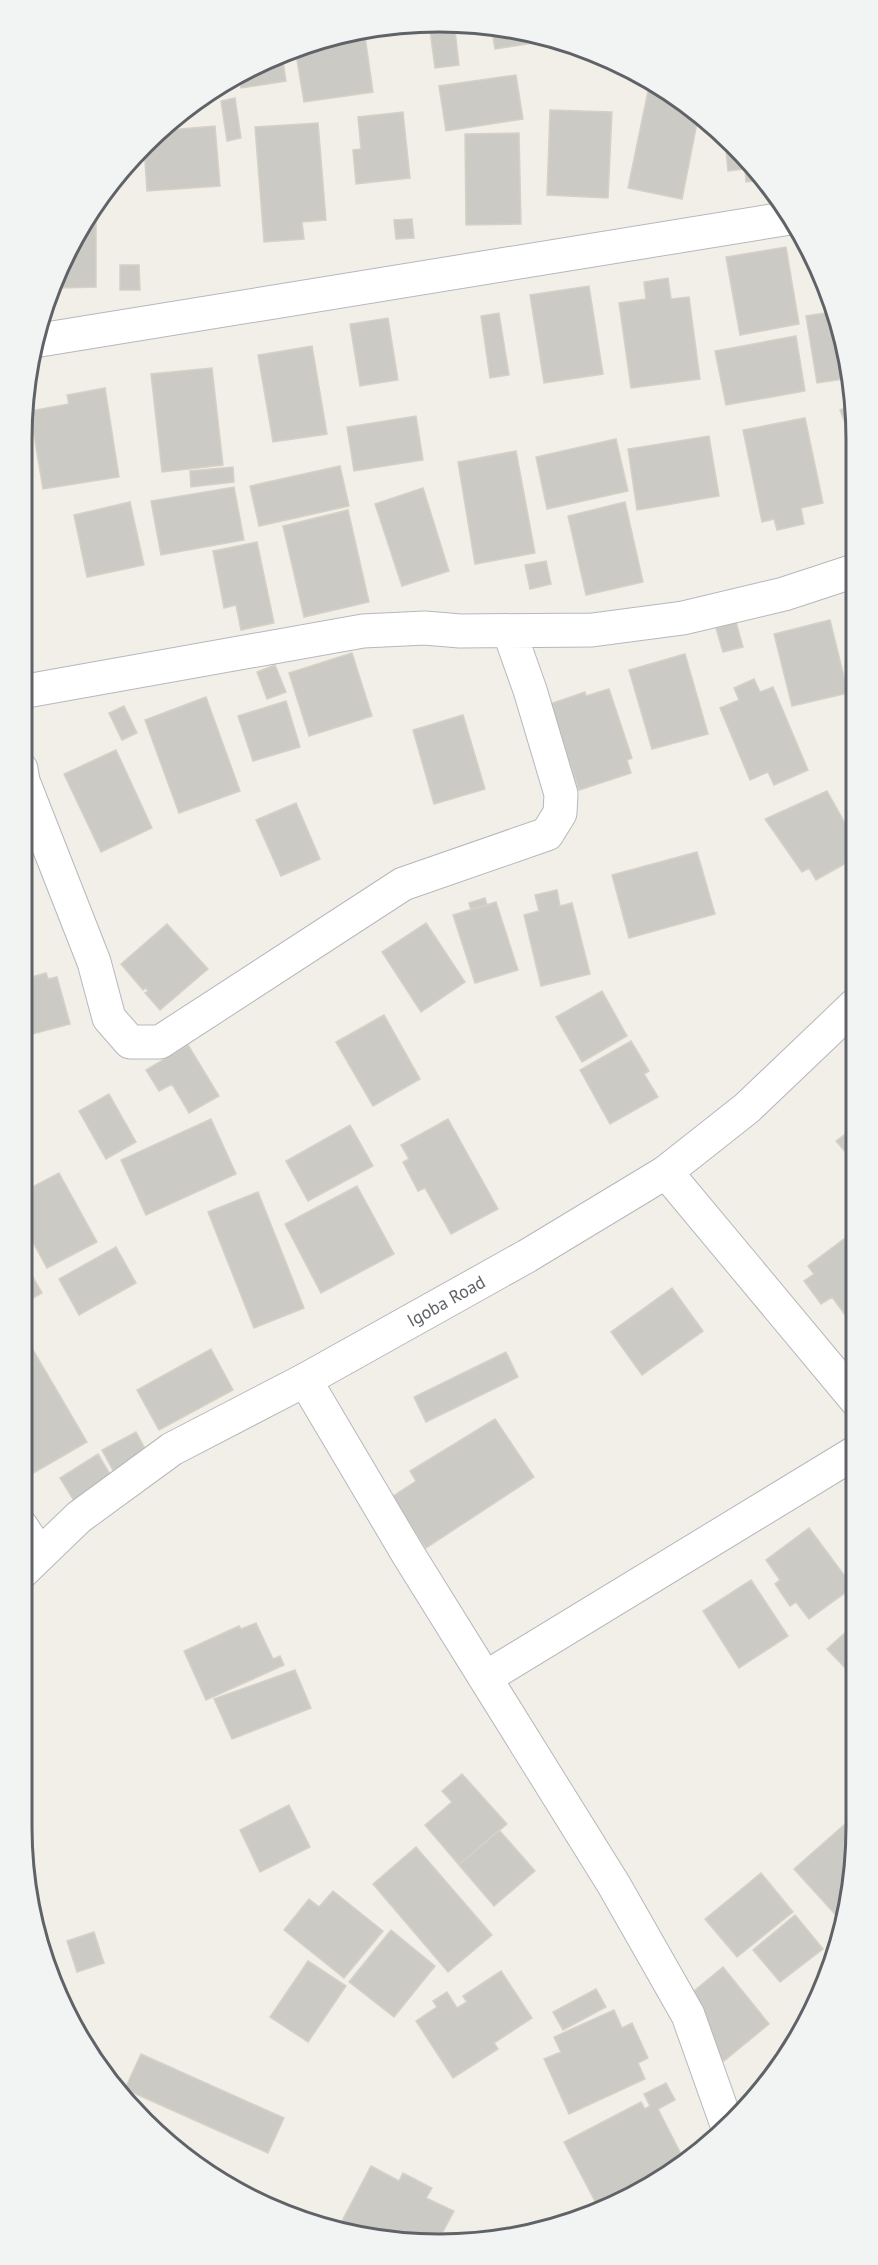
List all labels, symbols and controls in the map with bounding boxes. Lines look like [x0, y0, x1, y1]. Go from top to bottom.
street label: Igoba Road [403, 1270, 489, 1332]

